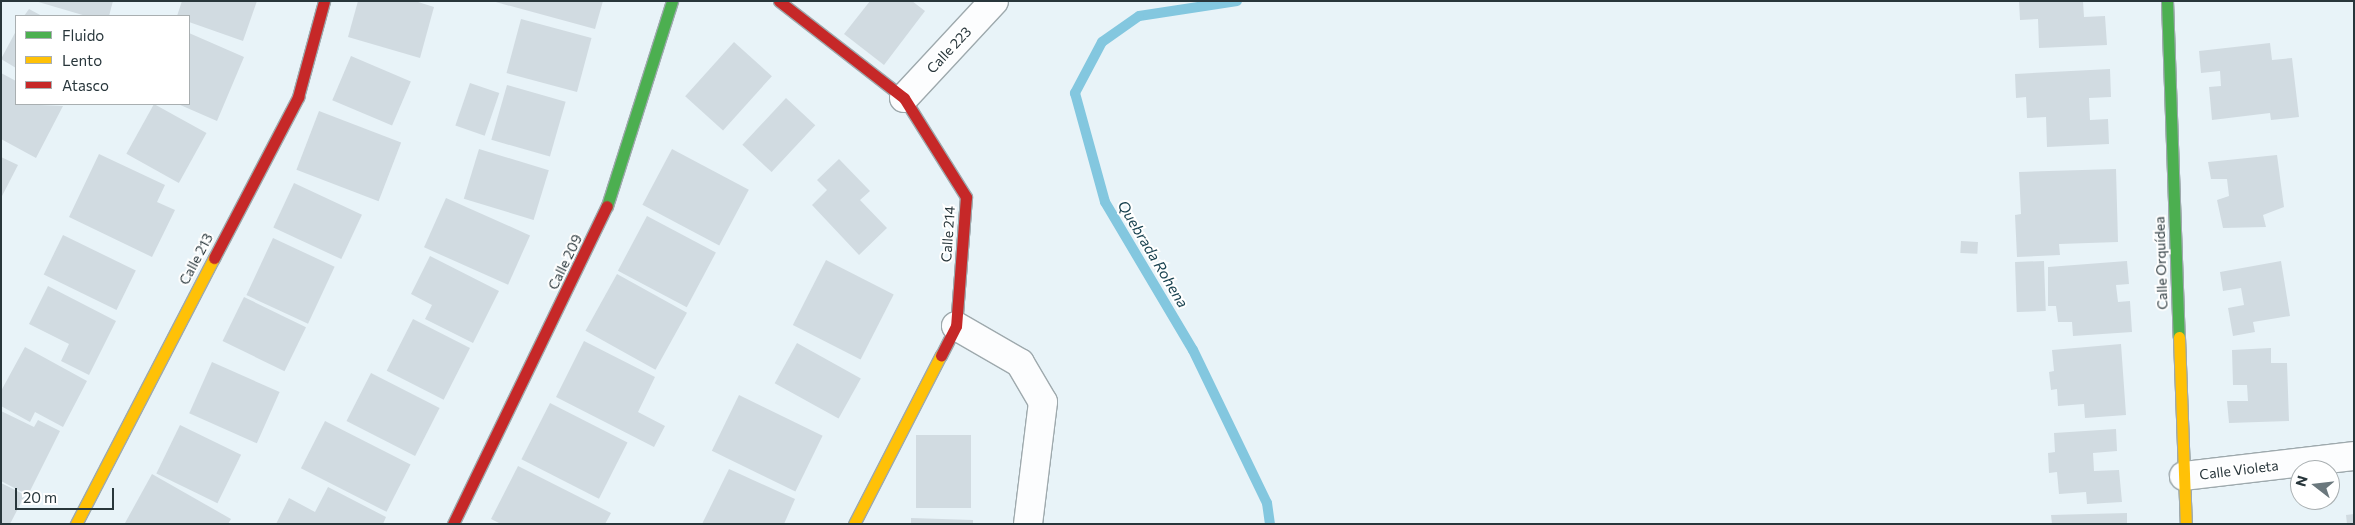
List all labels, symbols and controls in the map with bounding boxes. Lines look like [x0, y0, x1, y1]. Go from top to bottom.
legend [15, 15, 190, 105]
street label: Calle 223 [923, 23, 975, 77]
text: Fluido [62, 26, 104, 44]
text: Lento [62, 51, 102, 69]
text: Atasco [62, 76, 109, 94]
water label: Quebrada Rohena [1114, 197, 1192, 311]
street label: Calle 214 [938, 205, 958, 263]
street label: Calle Orquídea [2151, 216, 2171, 310]
street label: Calle 213 [175, 230, 217, 288]
street label: Calle 209 [544, 232, 586, 292]
street label: Calle Violeta [2198, 457, 2280, 483]
north arrow [2290, 460, 2340, 510]
text: N [2291, 474, 2311, 488]
scale bar [18, 478, 116, 510]
text: 20 m [23, 488, 57, 506]

